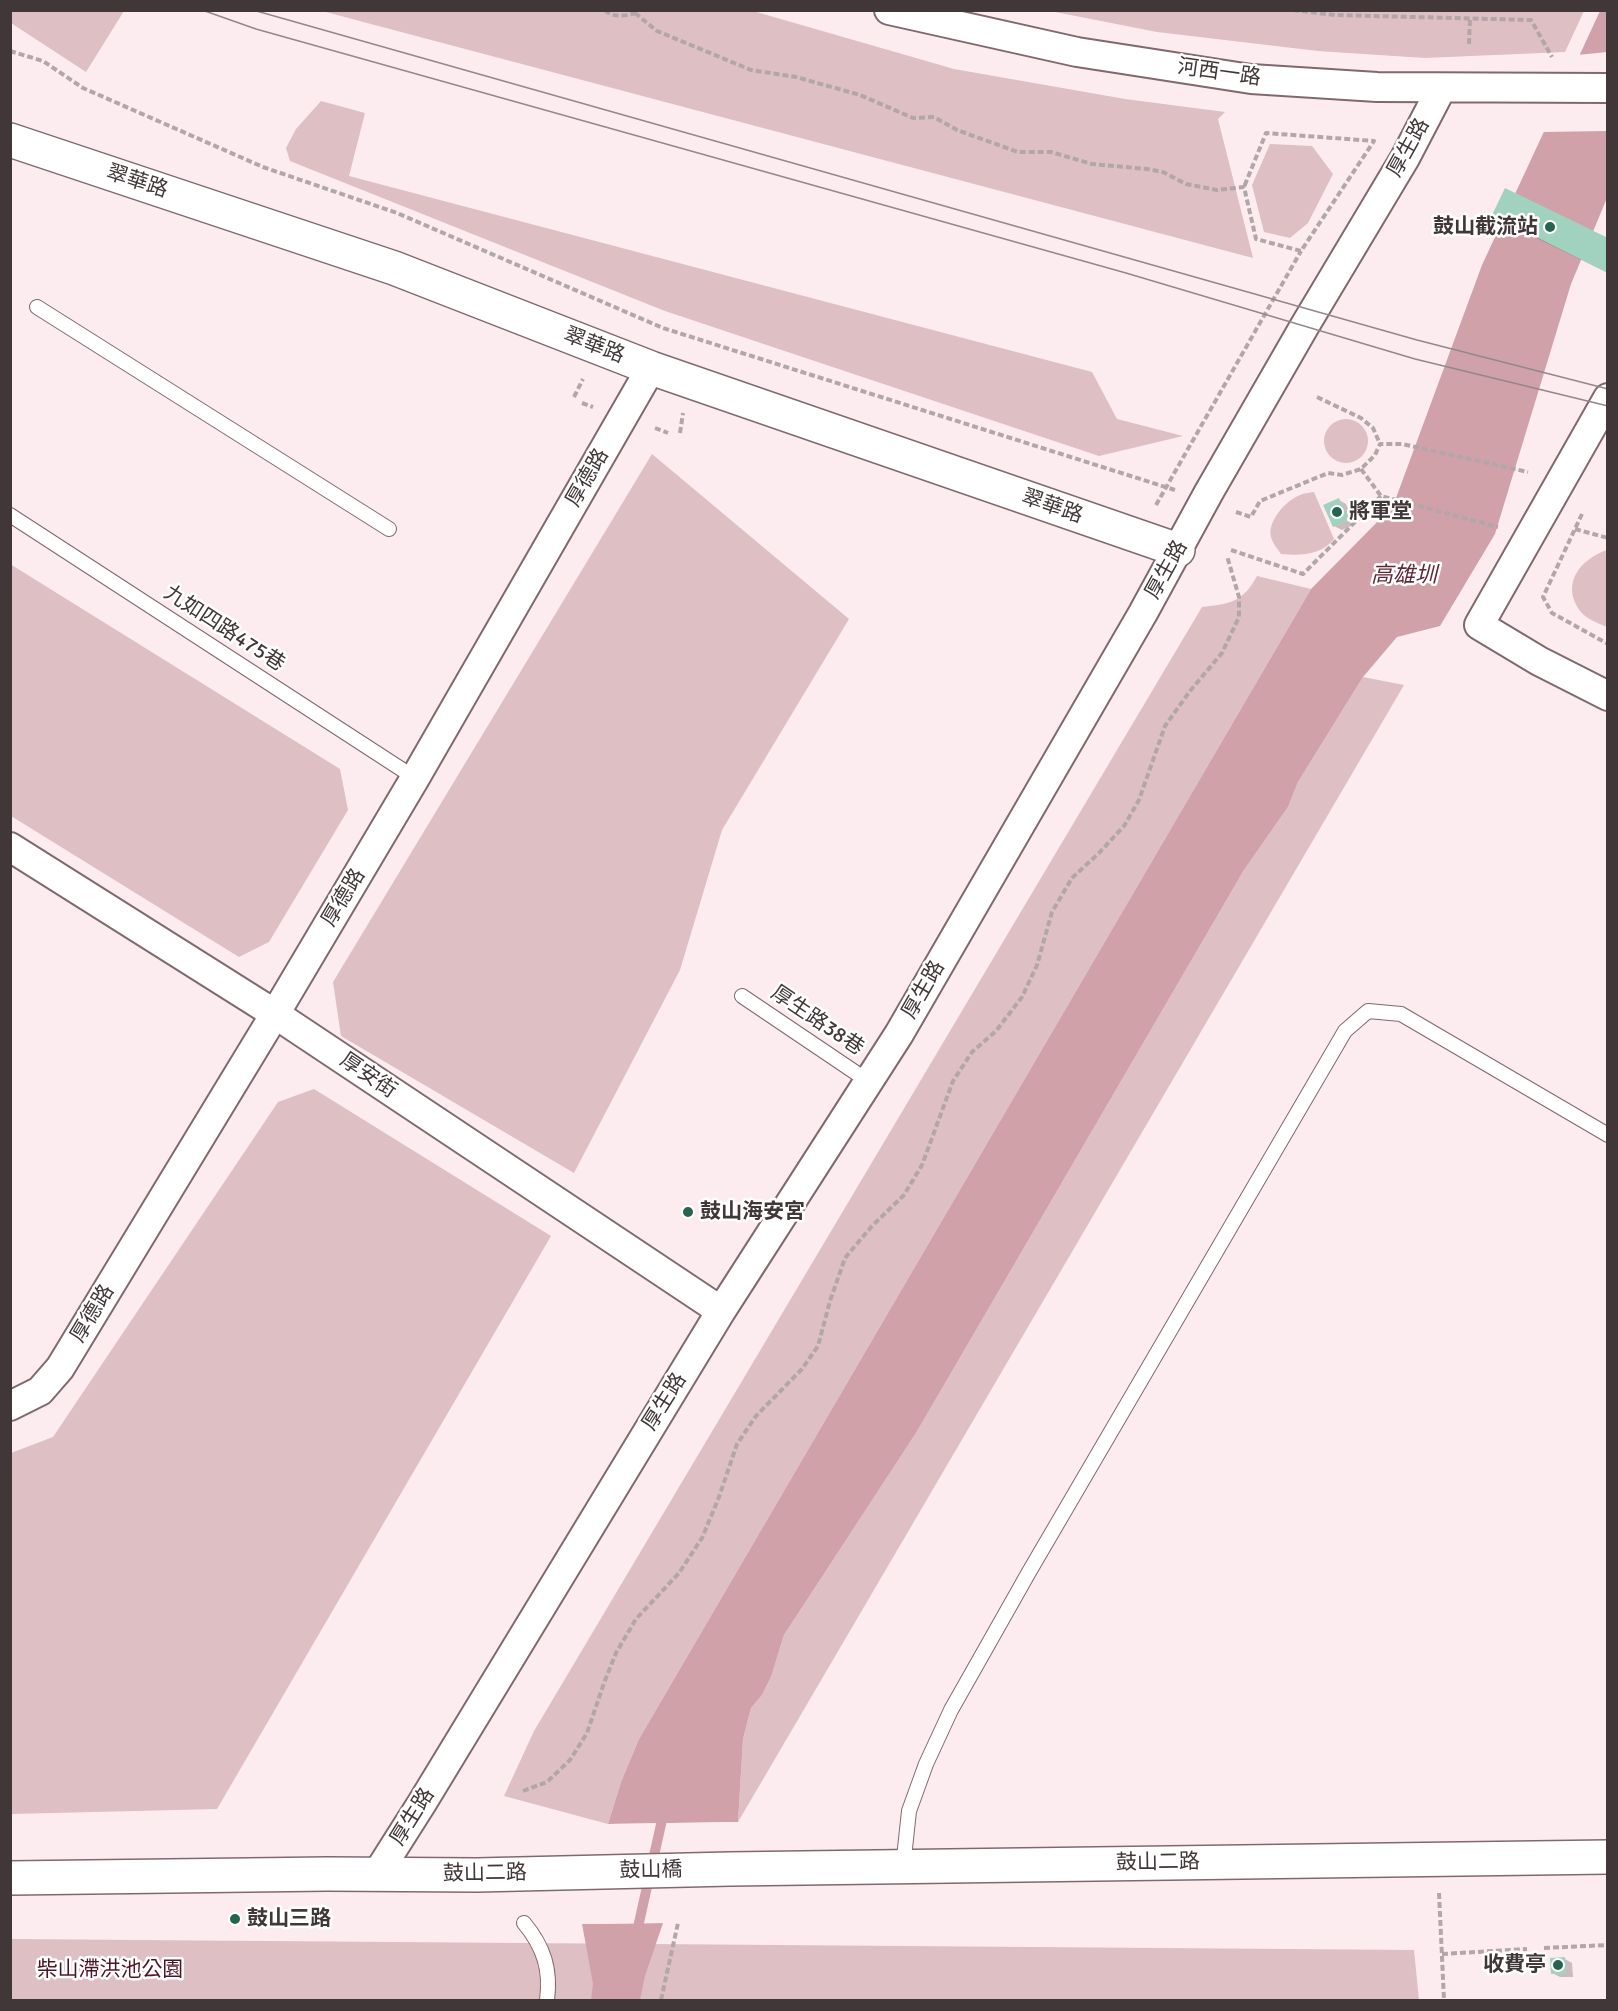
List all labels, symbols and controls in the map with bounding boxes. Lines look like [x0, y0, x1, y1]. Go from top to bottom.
street label: 河西一路 [1176, 55, 1262, 91]
street label: 厚生路 [1383, 114, 1435, 182]
street label: 翠華路 [103, 160, 171, 204]
place label: 鼓山截流站 [1433, 214, 1538, 240]
marker: 鼓山截流站 [1543, 220, 1557, 234]
street label: 翠華路 [560, 323, 628, 369]
street label: 厚德路 [561, 444, 615, 512]
street label: 翠華路 [1018, 485, 1086, 529]
place label: 將軍堂 [1349, 499, 1412, 525]
marker: 將軍堂 [1330, 505, 1344, 519]
street label: 厚生路 [1141, 536, 1193, 604]
water label: 高雄圳 [1371, 563, 1437, 589]
street label: 九如四路475巷 [159, 581, 289, 677]
street label: 厚德路 [317, 865, 371, 931]
street label: 厚生路 [897, 956, 951, 1024]
street label: 厚生路38巷 [766, 981, 868, 1061]
street label: 厚安街 [335, 1048, 401, 1104]
place label: 鼓山海安宮 [700, 1199, 805, 1225]
marker: 鼓山海安宮 [681, 1205, 695, 1219]
street label: 厚德路 [66, 1281, 120, 1347]
street label: 厚生路 [638, 1369, 692, 1435]
street label: 厚生路 [386, 1784, 440, 1850]
street label: 鼓山二路 [1116, 1850, 1200, 1876]
street label: 鼓山橋 [619, 1858, 683, 1884]
street label: 鼓山二路 [443, 1861, 527, 1887]
place label: 鼓山三路 [247, 1906, 331, 1932]
marker: 鼓山三路 [228, 1912, 242, 1926]
place label: 收費亭 [1483, 1952, 1546, 1978]
park label: 柴山滯洪池公園 [37, 1957, 183, 1983]
marker: 收費亭 [1551, 1958, 1565, 1972]

